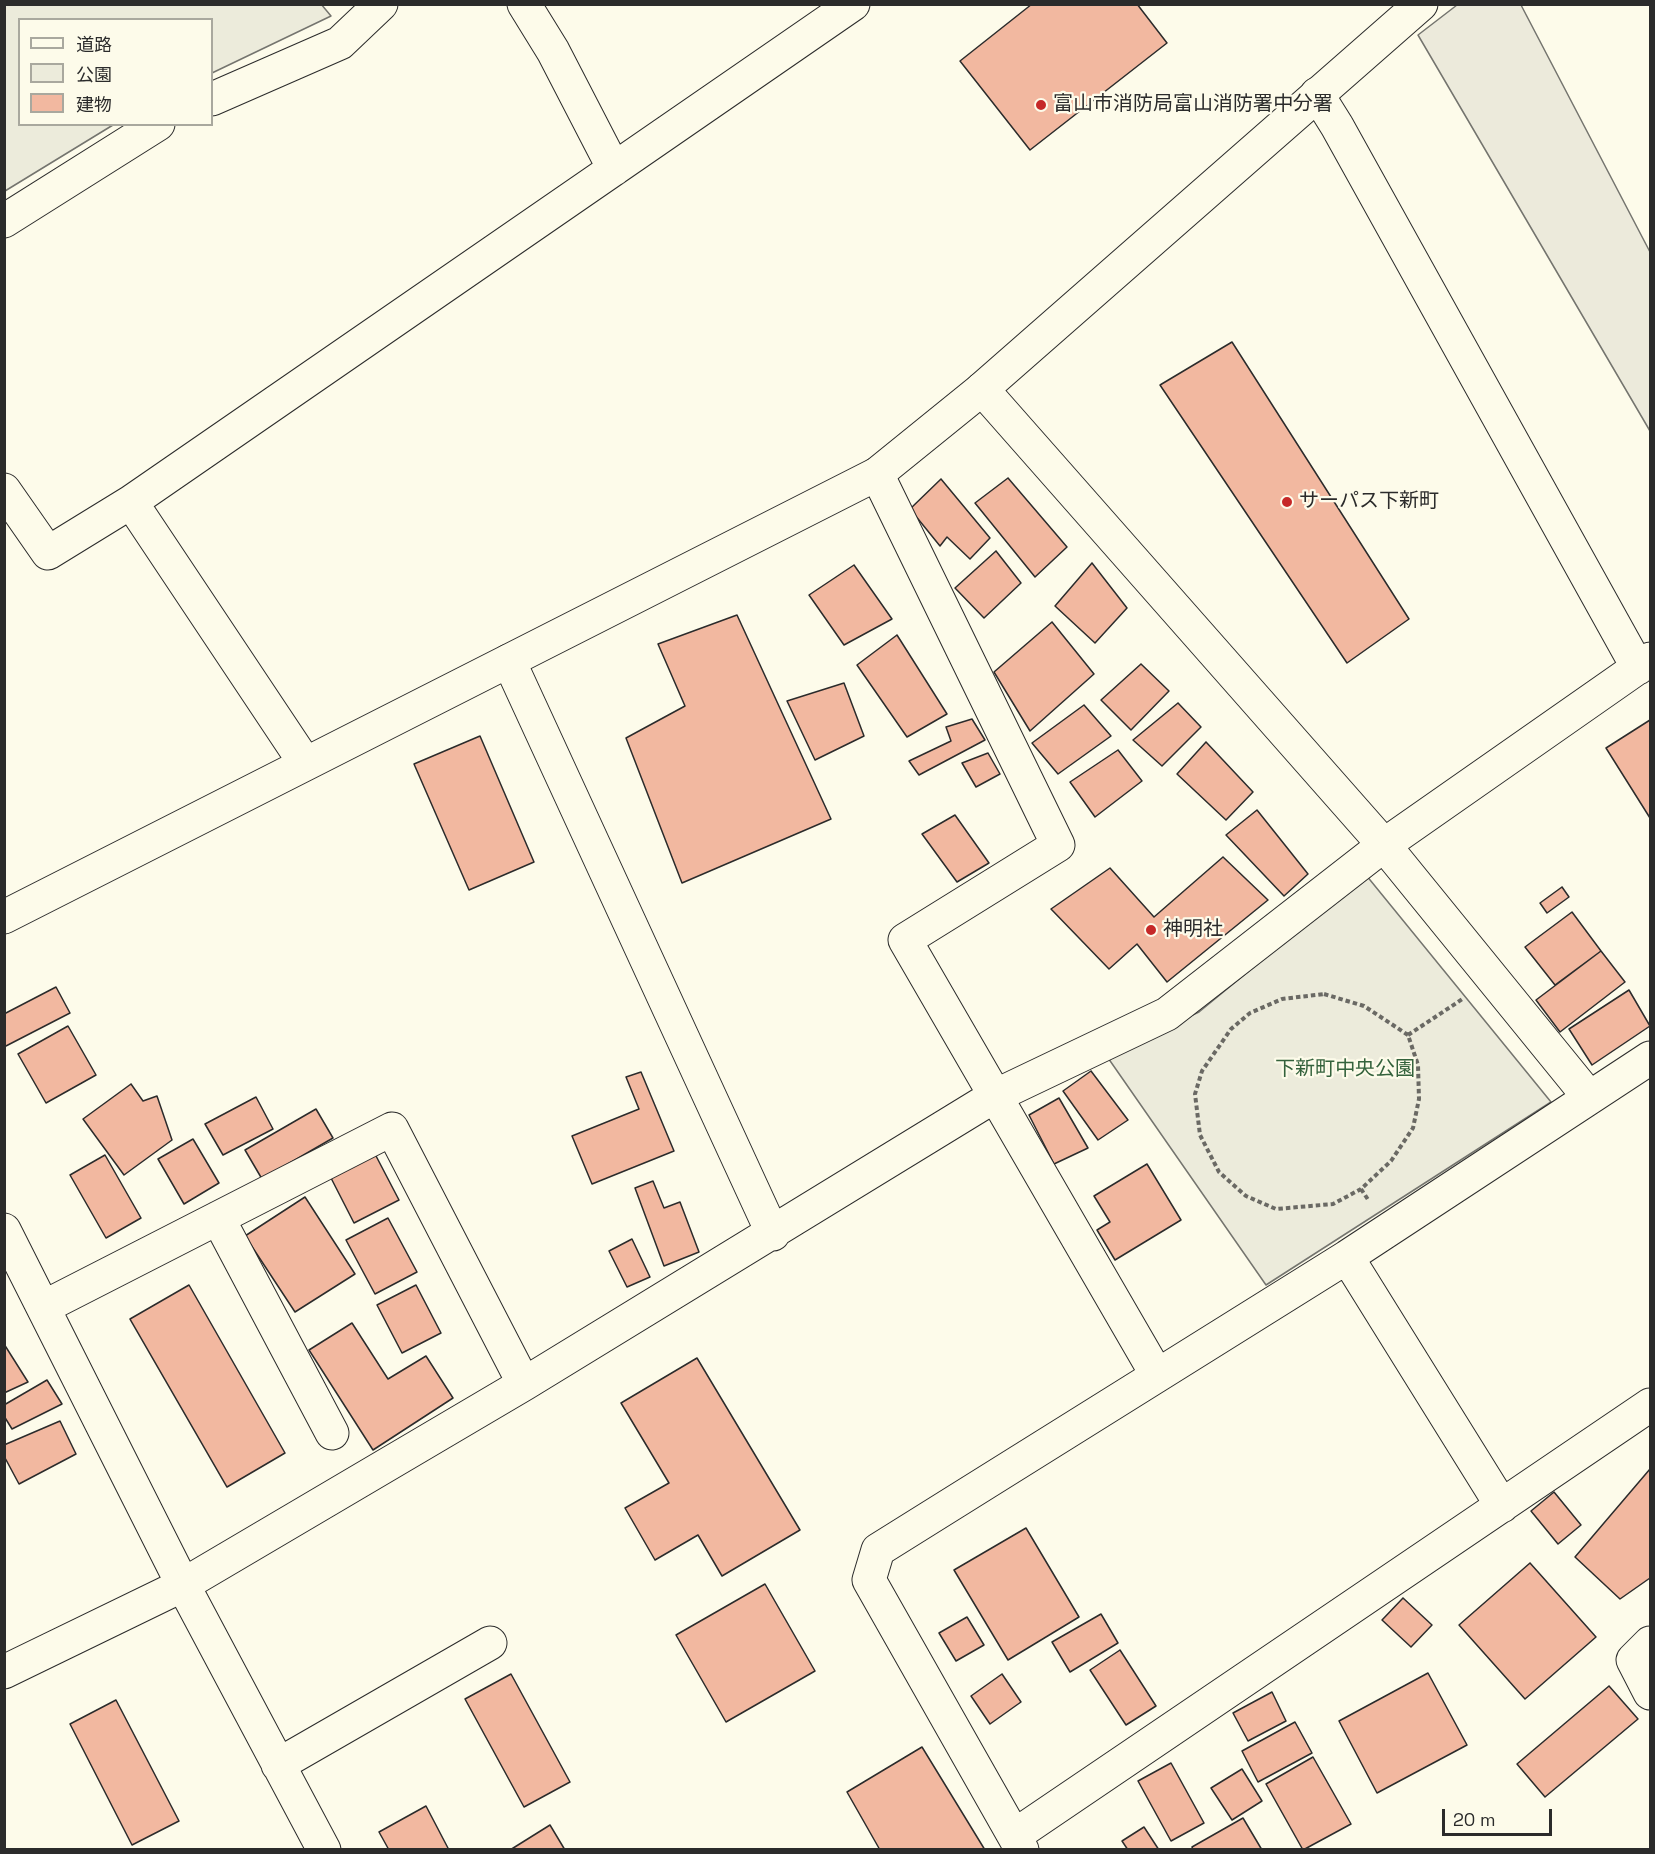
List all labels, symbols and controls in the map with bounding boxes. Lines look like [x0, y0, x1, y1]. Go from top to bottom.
legend [18, 18, 213, 126]
text: 道路 [76, 33, 112, 56]
text: 公園 [76, 63, 112, 86]
text: 建物 [76, 93, 112, 116]
place label: 富山市消防局富山消防署中分署 [1053, 93, 1333, 117]
marker: 富山市消防局富山消防署中分署 [1034, 98, 1048, 112]
place label: サーパス下新町 [1299, 490, 1439, 514]
marker: サーパス下新町 [1280, 495, 1294, 509]
place label: 神明社 [1163, 918, 1223, 942]
marker: 神明社 [1144, 923, 1158, 937]
park label: 下新町中央公園 [1275, 1058, 1415, 1082]
scale bar [1445, 1797, 1554, 1835]
text: 20 m [1453, 1808, 1496, 1831]

